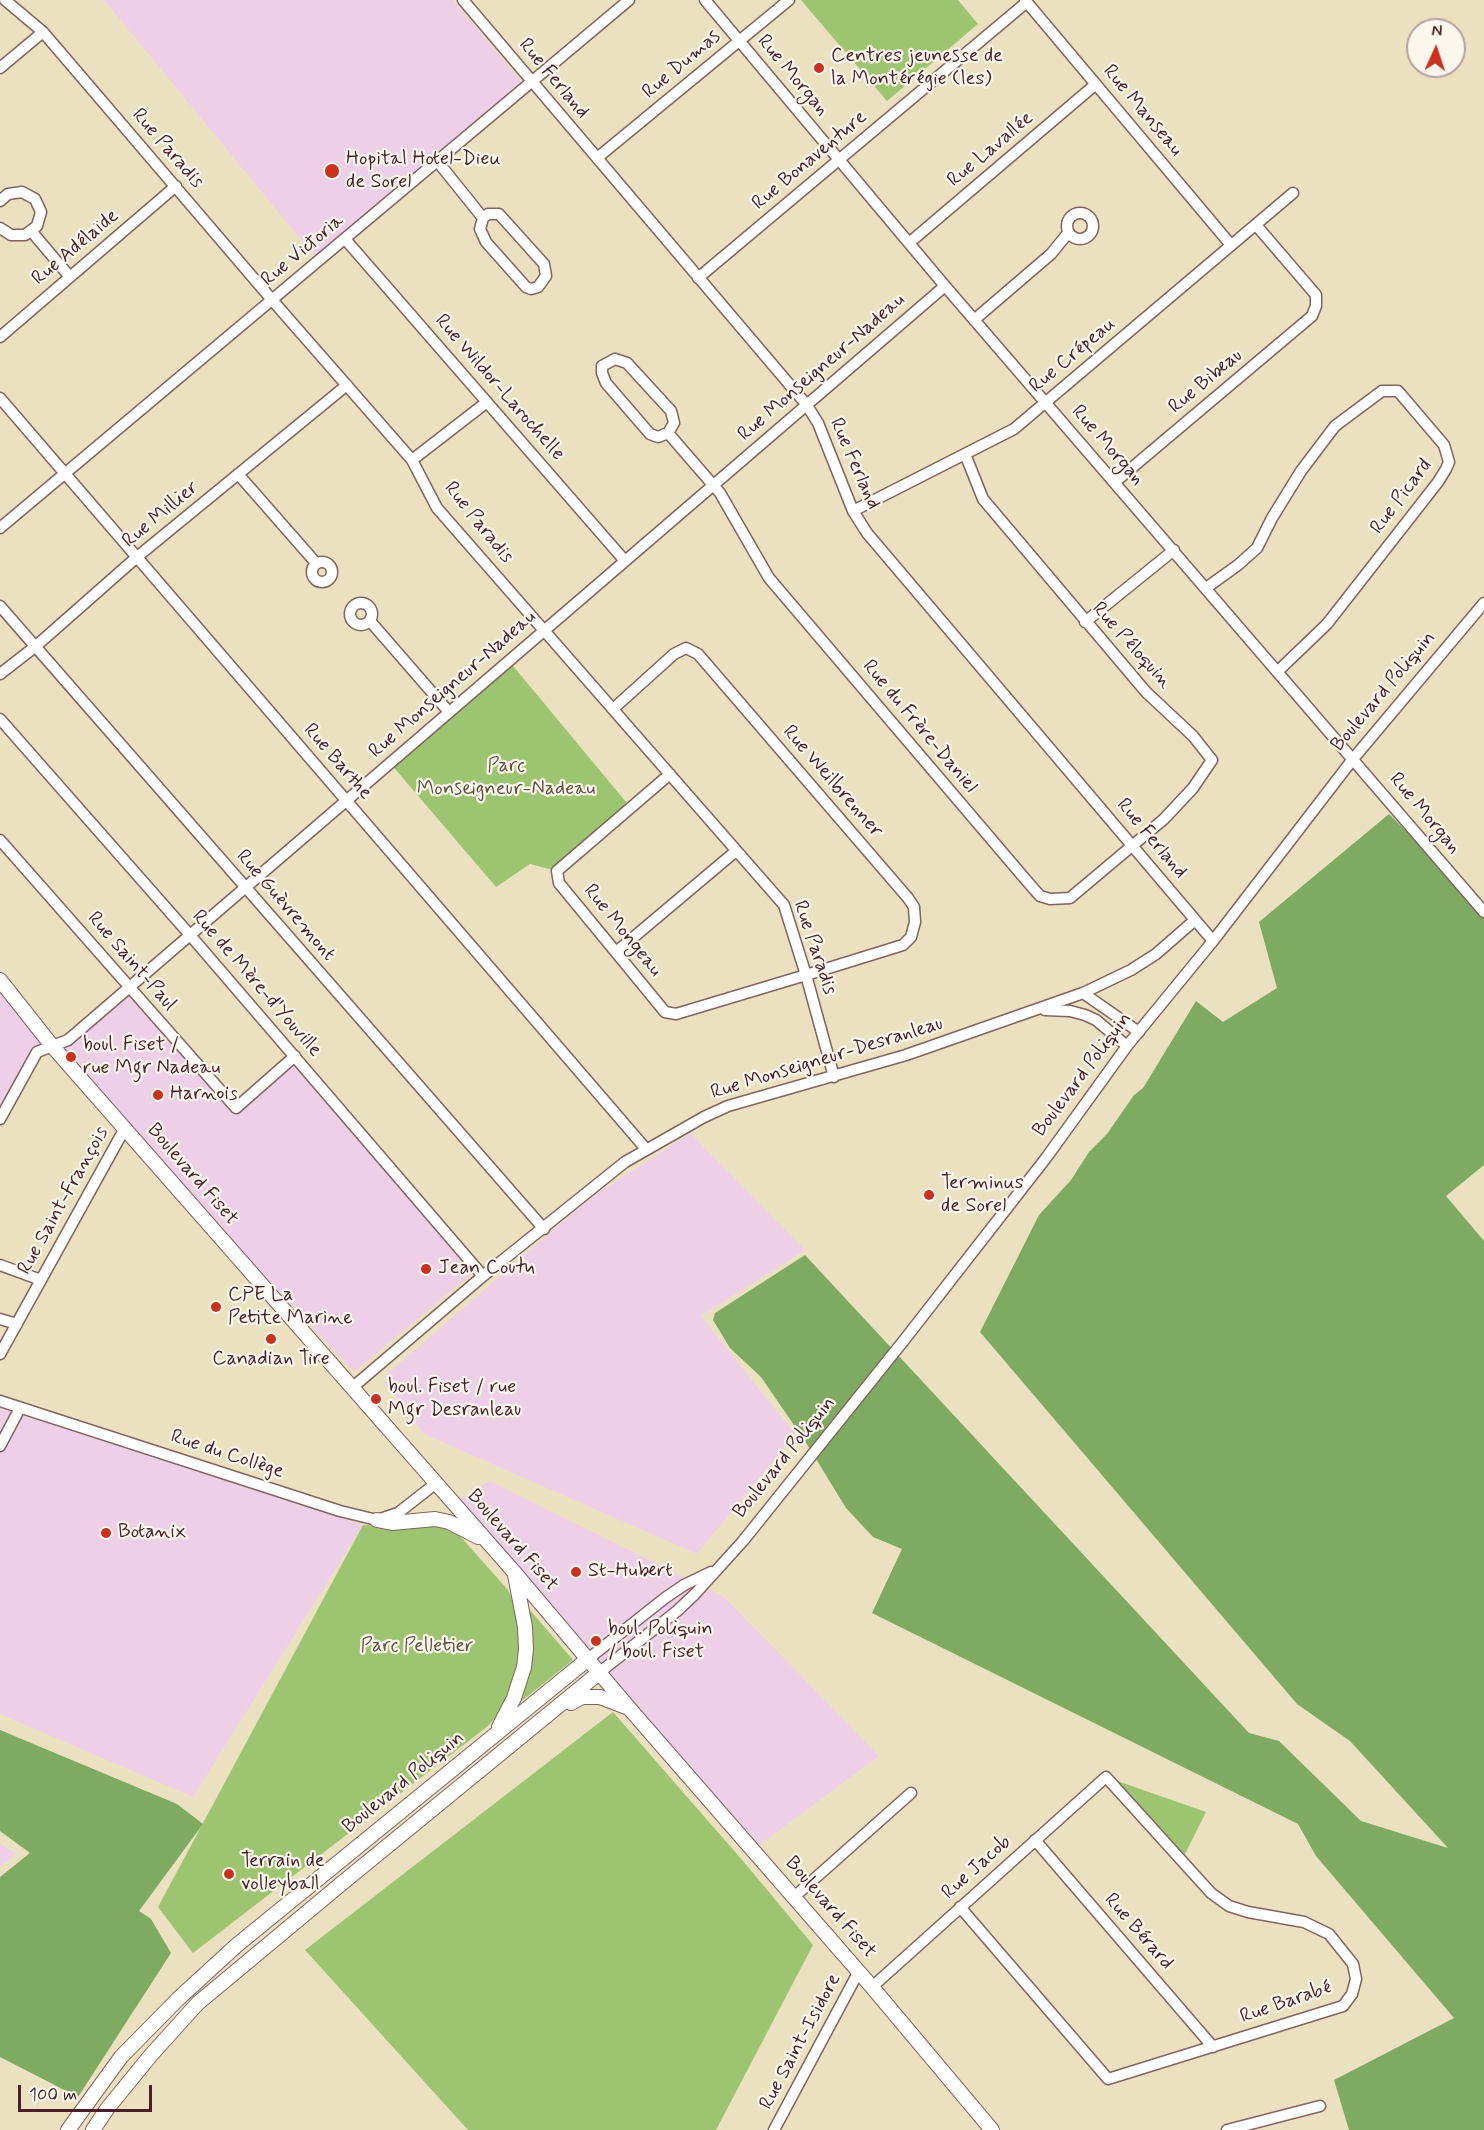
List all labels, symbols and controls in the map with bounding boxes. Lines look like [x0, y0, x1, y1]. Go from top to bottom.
north arrow [1406, 18, 1466, 78]
text: N [1431, 21, 1443, 42]
street label: Rue Dumas [638, 25, 726, 105]
street label: Rue Morgan [751, 30, 833, 122]
street label: Rue Ferland [512, 34, 594, 124]
place label: Centres jeunesse de la Montérégie (les) [831, 45, 1003, 92]
street label: Rue Manseau [1097, 60, 1187, 162]
marker: Centres jeunesse de la Montérégie (les) [812, 61, 826, 75]
street label: Rue Paradis [126, 104, 208, 194]
street label: Rue Bonaventure [748, 106, 872, 216]
street label: Rue Lavallée [943, 107, 1039, 193]
place label: Hopital Hotel-Dieu de Sorel [346, 148, 500, 195]
marker: Hopital Hotel-Dieu de Sorel [323, 162, 341, 180]
street label: Rue Adélaïde [28, 205, 124, 291]
street label: Rue Victoria [257, 210, 349, 292]
street label: Rue Monseigneur-Nadeau [734, 289, 910, 447]
street label: Rue Wildor-Larochelle [429, 310, 569, 466]
street label: Rue Crépeau [1025, 313, 1121, 399]
street label: Rue Bibeau [1164, 344, 1248, 420]
street label: Rue Morgan [1065, 401, 1149, 491]
street label: Rue Ferland [823, 415, 885, 513]
street label: Rue Picard [1366, 455, 1438, 539]
street label: Rue Millier [118, 476, 204, 554]
street label: Rue Paradis [438, 477, 518, 569]
street label: Rue Péloquin [1086, 598, 1176, 694]
street label: Rue Monseigneur-Nadeau [365, 606, 541, 764]
street label: Boulevard Poliquin [1327, 627, 1441, 757]
street label: Rue du Frère-Daniel [856, 656, 982, 798]
street label: Rue Barthe [297, 719, 377, 805]
street label: Rue Weilbrenner [777, 721, 887, 843]
park label: Parc Monseigneur-Nadeau [417, 755, 595, 802]
street label: Rue Morgan [1383, 768, 1465, 860]
street label: Rue Ferland [1110, 794, 1192, 884]
street label: Rue Guèvremont [230, 845, 340, 967]
street label: Rue Mongeau [577, 880, 667, 982]
street label: Rue Paradis [787, 898, 841, 998]
street label: Rue de Mère-d'Youville [186, 906, 326, 1062]
street label: Rue Saint-Paul [81, 907, 181, 1017]
street label: Boulevard Poliquin [1028, 1008, 1138, 1142]
street label: Rue Monseigneur-Desranleau [708, 1012, 946, 1106]
place label: boul. Fiset / rue Mgr Nadeau [83, 1034, 220, 1081]
marker: boul. Fiset / rue Mgr Nadeau [64, 1050, 78, 1064]
place label: Harnois [170, 1083, 238, 1107]
marker: Harnois [151, 1088, 165, 1102]
street label: Boulevard Fiset [141, 1119, 243, 1231]
street label: Rue Saint-François [13, 1123, 115, 1279]
place label: Terminus de Sorel [941, 1172, 1024, 1219]
marker: Terminus de Sorel [922, 1188, 936, 1202]
place label: Jean Coutu [438, 1257, 535, 1281]
marker: Jean Coutu [419, 1262, 433, 1276]
place label: CPE La Petite Marine [228, 1284, 353, 1331]
marker: CPE La Petite Marine [209, 1300, 223, 1314]
marker: Canadian Tire [264, 1332, 278, 1346]
place label: Canadian Tire [212, 1348, 330, 1372]
place label: boul. Fiset / rue Mgr Desranleau [388, 1376, 521, 1423]
marker: boul. Fiset / rue Mgr Desranleau [369, 1392, 383, 1406]
street label: Boulevard Poliquin [729, 1392, 841, 1524]
street label: Rue du Collège [167, 1425, 287, 1485]
street label: Boulevard Fiset [461, 1485, 563, 1597]
place label: Botanix [118, 1521, 186, 1545]
marker: Botanix [99, 1526, 113, 1540]
place label: St-Hubert [588, 1560, 673, 1584]
marker: St-Hubert [569, 1565, 583, 1579]
place label: boul. Poliquin / boul. Fiset [608, 1618, 713, 1665]
marker: boul. Poliquin / boul. Fiset [589, 1634, 603, 1648]
park label: Parc Pelletier [361, 1635, 473, 1659]
street label: Boulevard Poliquin [338, 1727, 470, 1839]
street label: Rue Jacob [938, 1831, 1016, 1905]
place label: Terrain de volleyball [241, 1850, 325, 1897]
street label: Boulevard Fiset [779, 1852, 881, 1964]
marker: Terrain de volleyball [222, 1867, 236, 1881]
street label: Rue Bérard [1098, 1889, 1178, 1975]
street label: Rue Saint-Isidore [755, 1970, 847, 2114]
street label: Rue Barabé [1237, 1976, 1335, 2030]
scale bar [21, 2073, 154, 2111]
text: 100 m [29, 2083, 77, 2107]

